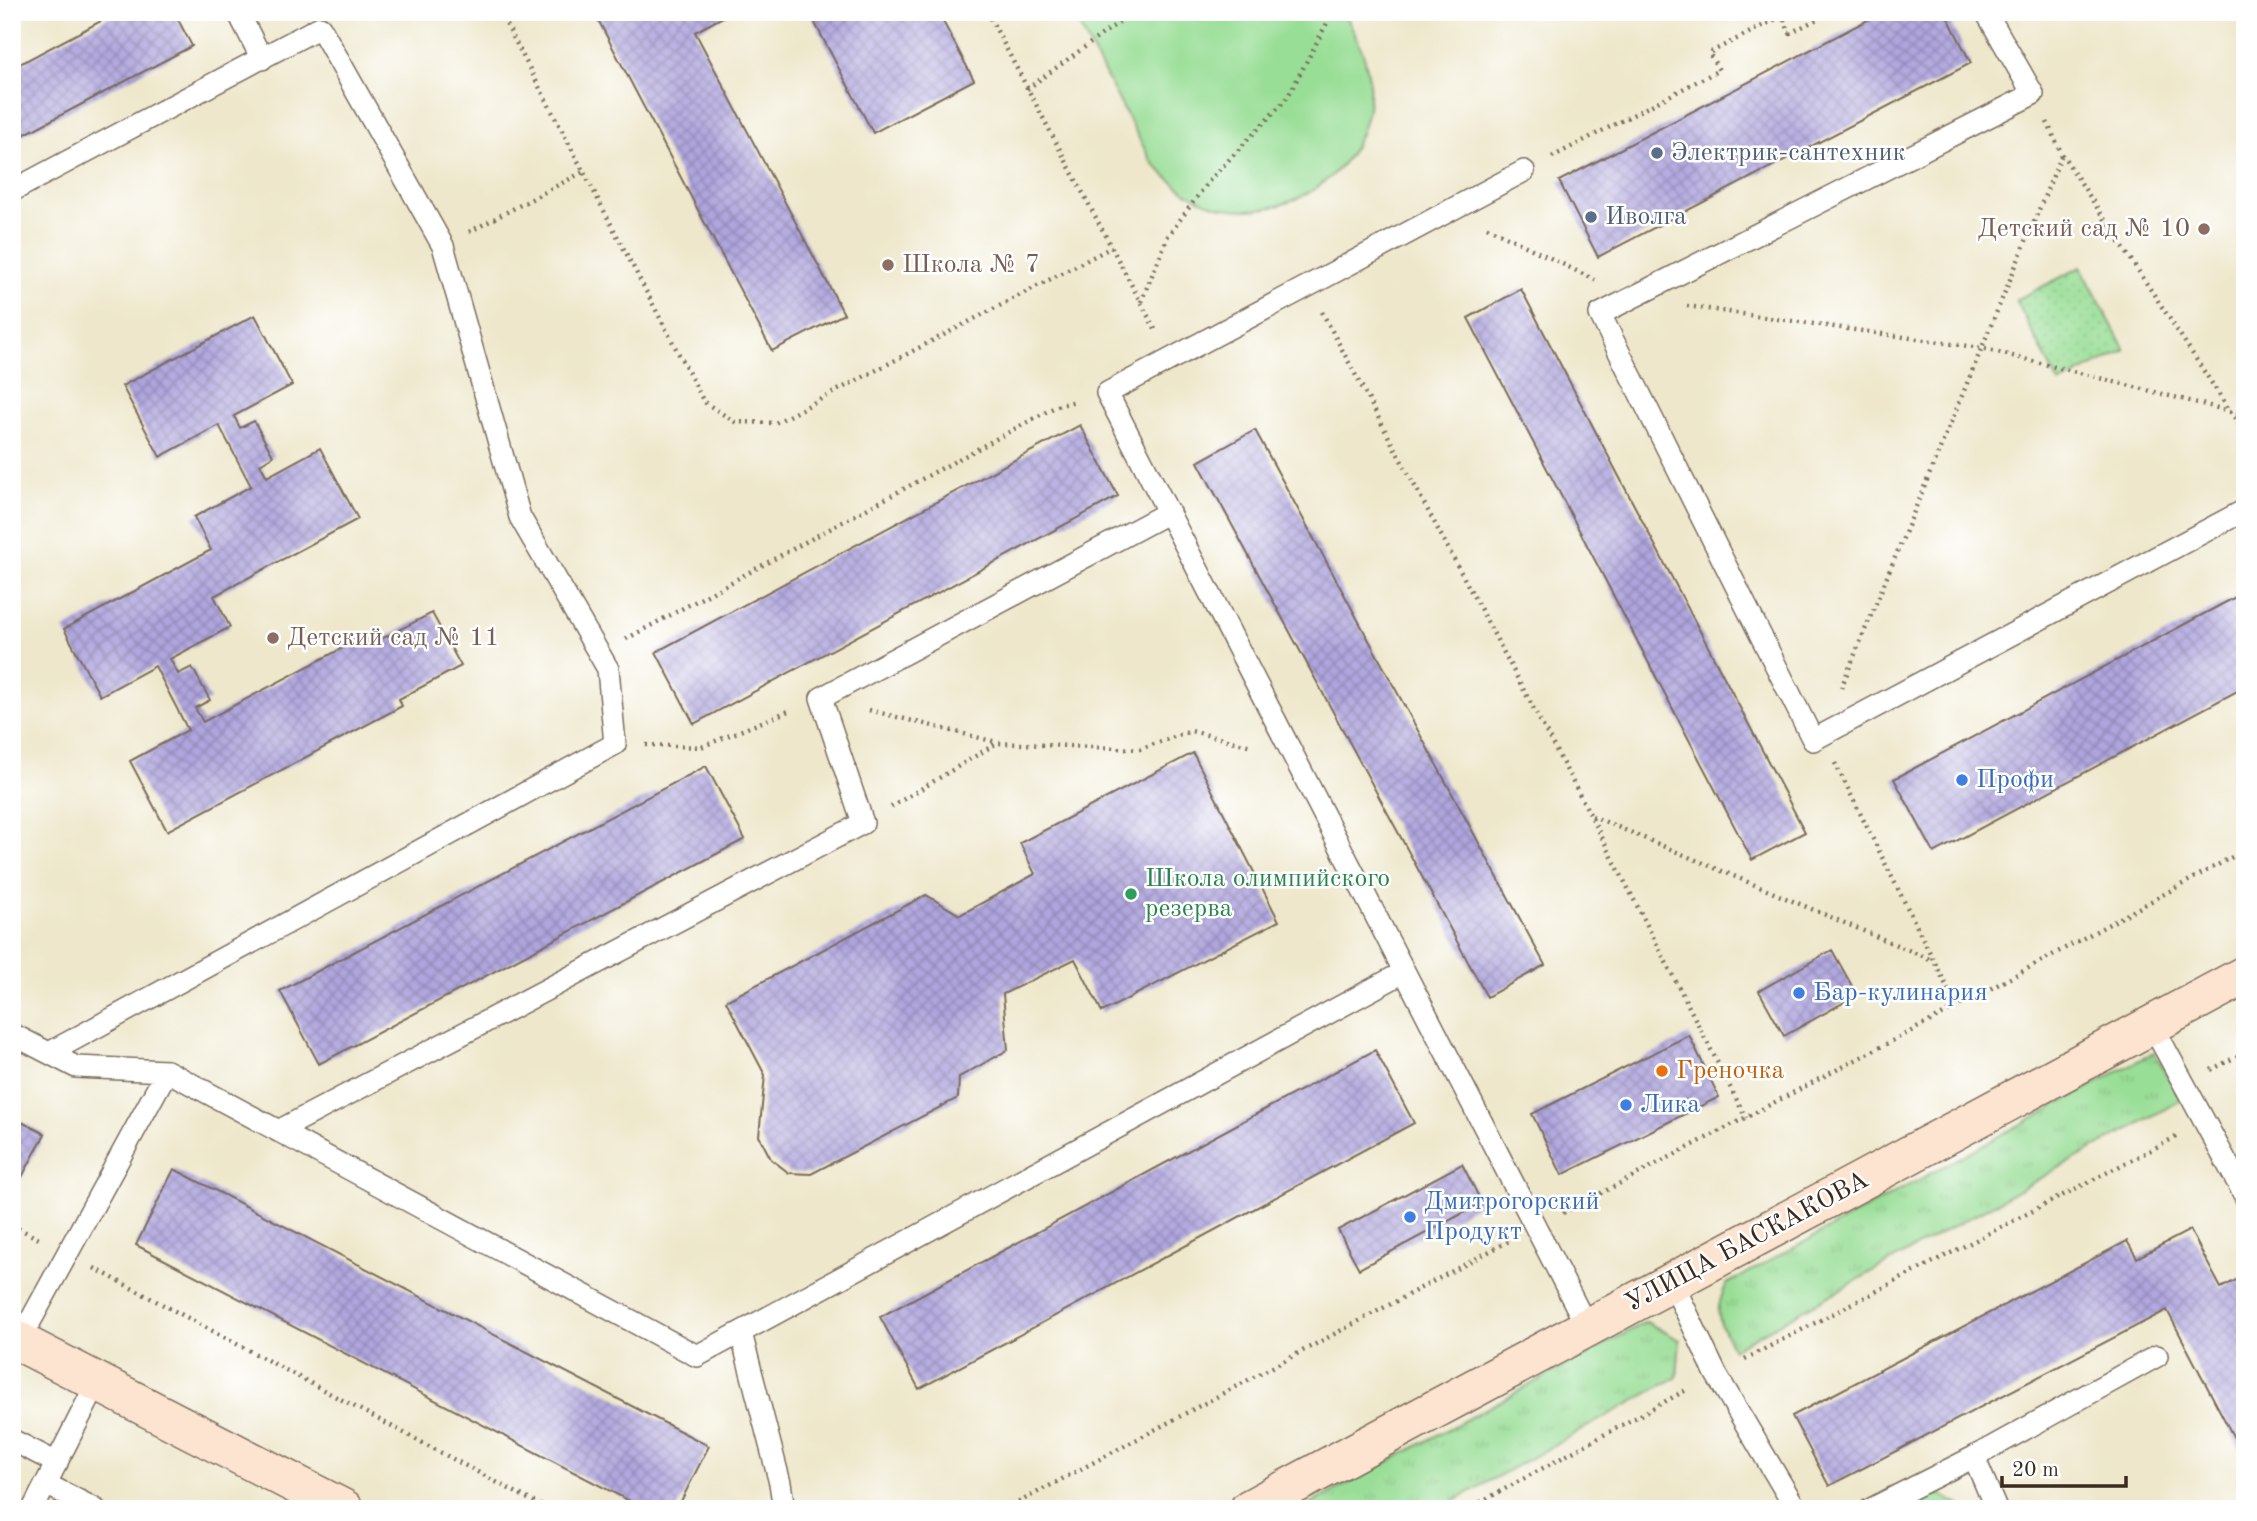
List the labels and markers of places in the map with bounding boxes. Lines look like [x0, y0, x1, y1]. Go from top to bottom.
place label: Электрик-сантехник [1671, 140, 1906, 166]
marker: Электрик-сантехник [1649, 145, 1665, 161]
place label: Иволга [1605, 204, 1687, 230]
marker: Иволга [1583, 209, 1599, 225]
place label: Детский сад № 10 [1977, 216, 2190, 242]
marker: Детский сад № 10 [2196, 221, 2212, 237]
place label: Школа № 7 [902, 252, 1040, 278]
marker: Школа № 7 [880, 257, 896, 273]
place label: Детский сад № 11 [287, 625, 500, 651]
marker: Детский сад № 11 [265, 630, 281, 646]
place label: Профи [1976, 767, 2054, 793]
marker: Профи [1954, 772, 1970, 788]
place label: Школа олимпийского резерва [1145, 866, 1390, 922]
marker: Школа олимпийского резерва [1123, 886, 1139, 902]
place label: Бар-кулинария [1813, 980, 1988, 1006]
marker: Бар-кулинария [1791, 985, 1807, 1001]
place label: Греночка [1676, 1058, 1785, 1084]
marker: Греночка [1654, 1063, 1670, 1079]
place label: Лика [1640, 1092, 1700, 1118]
marker: Лика [1618, 1097, 1634, 1113]
place label: Дмитрогорский Продукт [1424, 1189, 1600, 1245]
marker: Дмитрогорский Продукт [1402, 1209, 1418, 1225]

